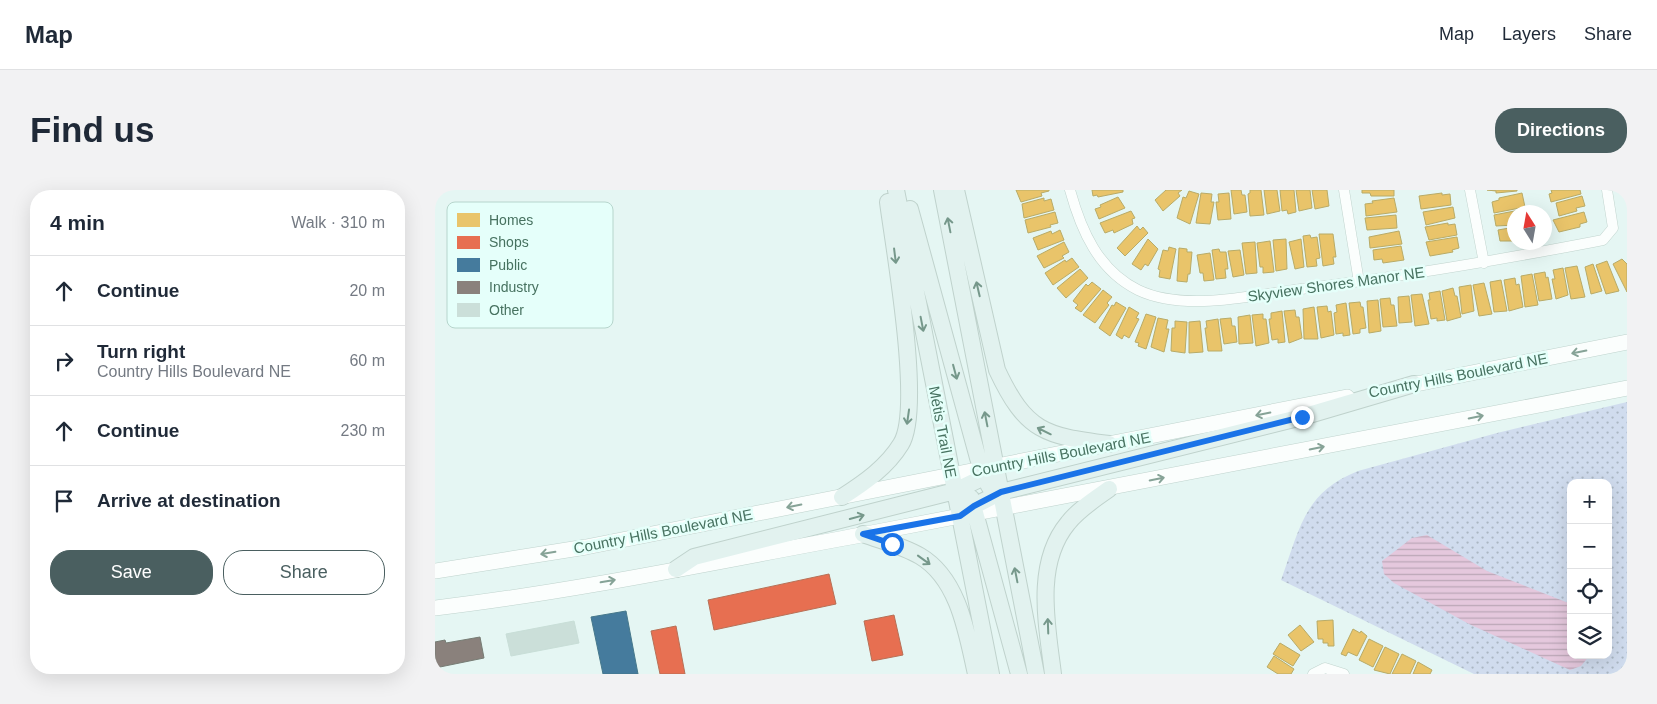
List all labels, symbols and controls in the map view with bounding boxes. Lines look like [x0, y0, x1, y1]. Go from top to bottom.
text: Map [25, 21, 73, 48]
text: Map [1439, 24, 1474, 44]
text: Layers [1502, 24, 1556, 44]
text: Share [1584, 24, 1632, 44]
button: Directions [1495, 108, 1627, 153]
text: Find us [30, 110, 154, 149]
legend [447, 202, 613, 328]
north arrow [1507, 205, 1552, 250]
text: 4 min [50, 211, 105, 234]
text: Homes [489, 212, 533, 228]
text: Walk · 310 m [291, 214, 385, 231]
one-way arrow [944, 218, 953, 234]
text: Shops [489, 234, 529, 250]
one-way arrow [890, 247, 900, 263]
text: Public [489, 257, 527, 273]
street label: Skyview Shores Manor NE [1246, 263, 1426, 305]
icon: ahead [50, 277, 78, 305]
text: Industry [489, 279, 539, 295]
text: Continue [97, 280, 179, 301]
one-way arrow [973, 281, 983, 297]
text: 20 m [349, 282, 385, 299]
text: Other [489, 302, 524, 318]
one-way arrow [918, 315, 927, 331]
text: Turn right [97, 341, 185, 362]
icon: right [50, 347, 78, 375]
one-way arrow [1572, 347, 1588, 357]
street label: Country Hills Boulevard NE [1367, 349, 1549, 401]
text: 60 m [349, 352, 385, 369]
text: Country Hills Boulevard NE [97, 363, 291, 380]
one-way arrow [950, 364, 960, 380]
street label: Métis Trail NE [926, 385, 960, 479]
route end [1291, 406, 1314, 429]
one-way arrow [902, 409, 912, 425]
one-way arrow [1256, 409, 1272, 419]
one-way arrow [981, 412, 991, 428]
one-way arrow [1468, 412, 1484, 421]
icon: ahead [50, 417, 78, 445]
text: Continue [97, 420, 179, 441]
text: 230 m [341, 422, 385, 439]
one-way arrow [1037, 425, 1052, 435]
street label: Country Hills Boulevard NE [970, 428, 1152, 480]
one-way arrow [1308, 443, 1324, 452]
one-way arrow [1149, 474, 1165, 484]
map controls [1567, 479, 1612, 659]
button: + [1567, 479, 1612, 524]
icon: arrive [50, 487, 78, 515]
text: Arrive at destination [97, 490, 281, 511]
one-way arrow [786, 502, 802, 511]
street label: Country Hills Boulevard NE [572, 505, 754, 557]
one-way arrow [848, 512, 864, 521]
button: − [1567, 524, 1612, 569]
route start [881, 533, 904, 556]
one-way arrow [541, 548, 557, 558]
button: Save [50, 550, 213, 595]
button: Share [223, 550, 385, 595]
one-way arrow [917, 555, 931, 565]
one-way arrow [1011, 567, 1021, 583]
button: locate [1567, 569, 1612, 614]
one-way arrow [599, 576, 615, 586]
button: layers [1567, 614, 1612, 659]
one-way arrow [1043, 618, 1052, 634]

